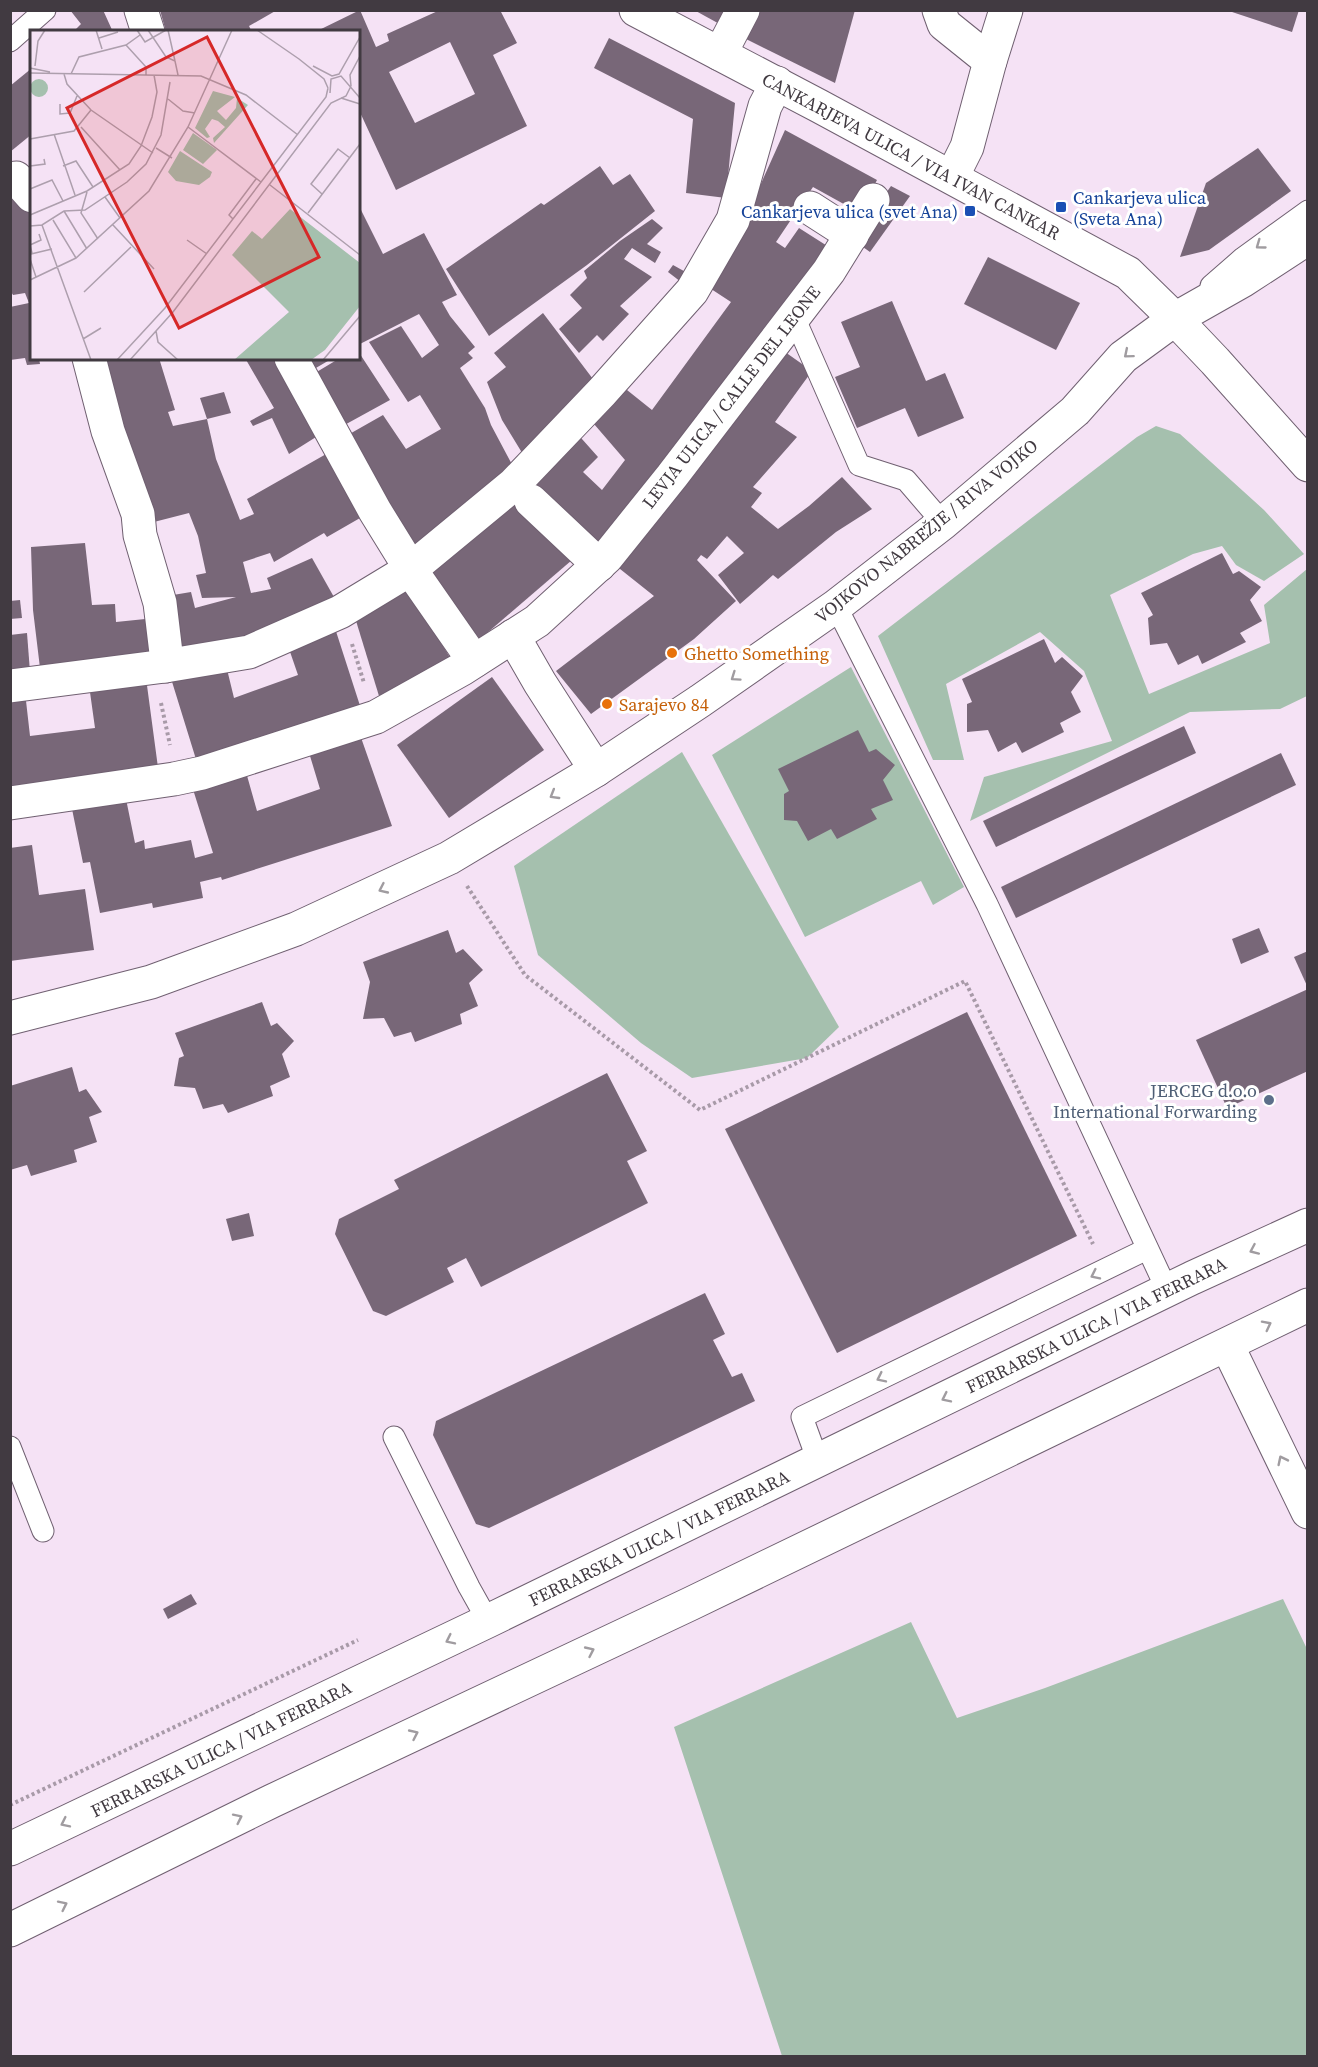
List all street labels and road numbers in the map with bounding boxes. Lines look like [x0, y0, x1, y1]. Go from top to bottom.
street label: CANKARJEVA ULICA / VIA IVAN CANKAR [758, 67, 1065, 246]
street label: LEVJA ULICA / CALLE DEL LEONE [636, 280, 826, 514]
street label: VOJKOVO NABREŽJE / RIVA VOJKO [809, 433, 1043, 629]
street label: FERRARSKA ULICA / VIA FERRARA [961, 1251, 1231, 1399]
street label: FERRARSKA ULICA / VIA FERRARA [524, 1464, 794, 1612]
street label: FERRARSKA ULICA / VIA FERRARA [86, 1675, 356, 1823]

